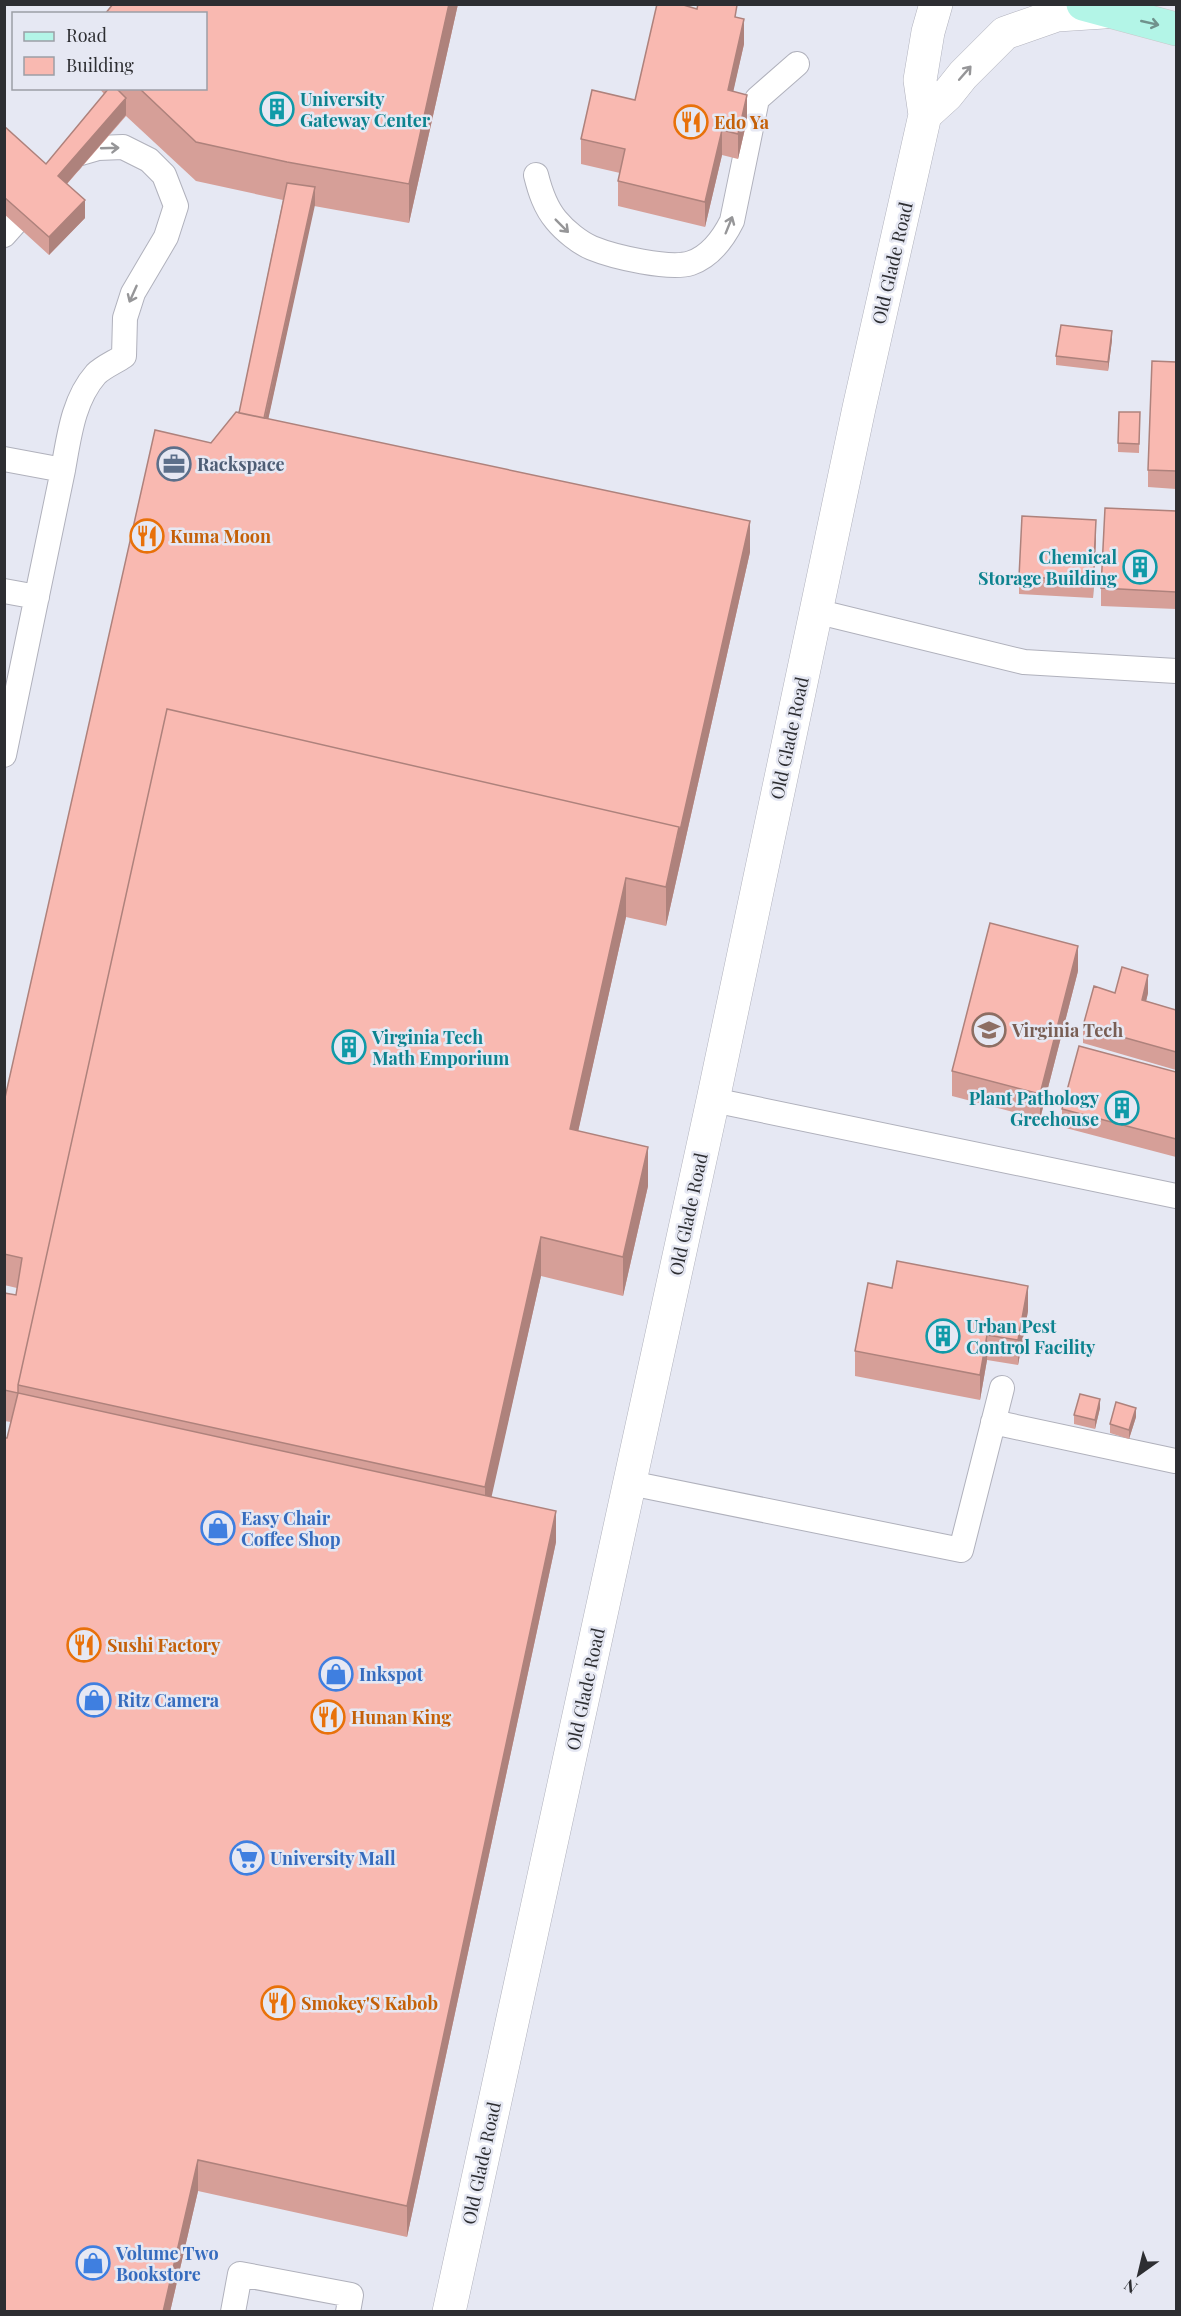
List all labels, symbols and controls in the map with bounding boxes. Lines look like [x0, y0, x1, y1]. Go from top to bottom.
legend [12, 12, 207, 90]
one-way arrow [1140, 17, 1159, 29]
text: Road [66, 23, 107, 47]
text: Building [66, 53, 134, 77]
one-way arrow [958, 66, 972, 81]
place label: University Gateway Center [300, 87, 431, 132]
building icon: University Gateway Center [259, 91, 295, 127]
restaurant icon: Edo Ya [673, 104, 709, 140]
place label: Edo Ya [714, 110, 770, 134]
one-way arrow [100, 142, 120, 153]
street label: Old Glade Road [866, 199, 918, 326]
one-way arrow [724, 217, 735, 235]
one-way arrow [554, 218, 569, 233]
one-way arrow [127, 285, 139, 303]
office icon: Rackspace [156, 446, 192, 482]
place label: Rackspace [197, 452, 285, 476]
restaurant icon: Kuma Moon [129, 518, 165, 554]
place label: Kuma Moon [170, 524, 271, 548]
place label: Chemical Storage Building [978, 545, 1117, 590]
building icon: Chemical Storage Building [1122, 549, 1158, 585]
street label: Old Glade Road [764, 674, 814, 802]
school or university icon: Virginia Tech [971, 1012, 1007, 1048]
place label: Virginia Tech [1011, 1018, 1123, 1042]
place label: Virginia Tech Math Emporium [371, 1025, 510, 1070]
building icon: Virginia Tech Math Emporium [331, 1029, 367, 1065]
place label: Plant Pathology Greehouse [969, 1086, 1100, 1131]
building icon: Plant Pathology Greehouse [1104, 1090, 1140, 1126]
street label: Old Glade Road [663, 1150, 713, 1278]
place label: Urban Pest Control Facility [966, 1314, 1096, 1359]
building icon: Urban Pest Control Facility [925, 1318, 961, 1354]
place label: Easy Chair Coffee Shop [241, 1506, 341, 1551]
shop icon: Easy Chair Coffee Shop [200, 1510, 236, 1546]
street label: Old Glade Road [560, 1625, 610, 1753]
restaurant icon: Sushi Factory [66, 1627, 102, 1663]
place label: Sushi Factory [107, 1633, 221, 1657]
shop icon: Inkspot [318, 1656, 354, 1692]
place label: Inkspot [359, 1662, 424, 1686]
shop icon: Ritz Camera [76, 1682, 112, 1718]
place label: Ritz Camera [117, 1688, 220, 1712]
restaurant icon: Hunan King [310, 1699, 346, 1735]
place label: Hunan King [351, 1705, 451, 1729]
supermarket icon: University Mall [229, 1840, 265, 1876]
place label: University Mall [270, 1846, 396, 1870]
restaurant icon: Smokey'S Kabob [260, 1985, 296, 2021]
place label: Smokey'S Kabob [301, 1991, 438, 2015]
street label: Old Glade Road [456, 2099, 506, 2227]
place label: Volume Two Bookstore [115, 2241, 219, 2286]
north arrow [1109, 2244, 1169, 2304]
shop icon: Volume Two Bookstore [75, 2245, 111, 2281]
text: N [1119, 2275, 1141, 2299]

